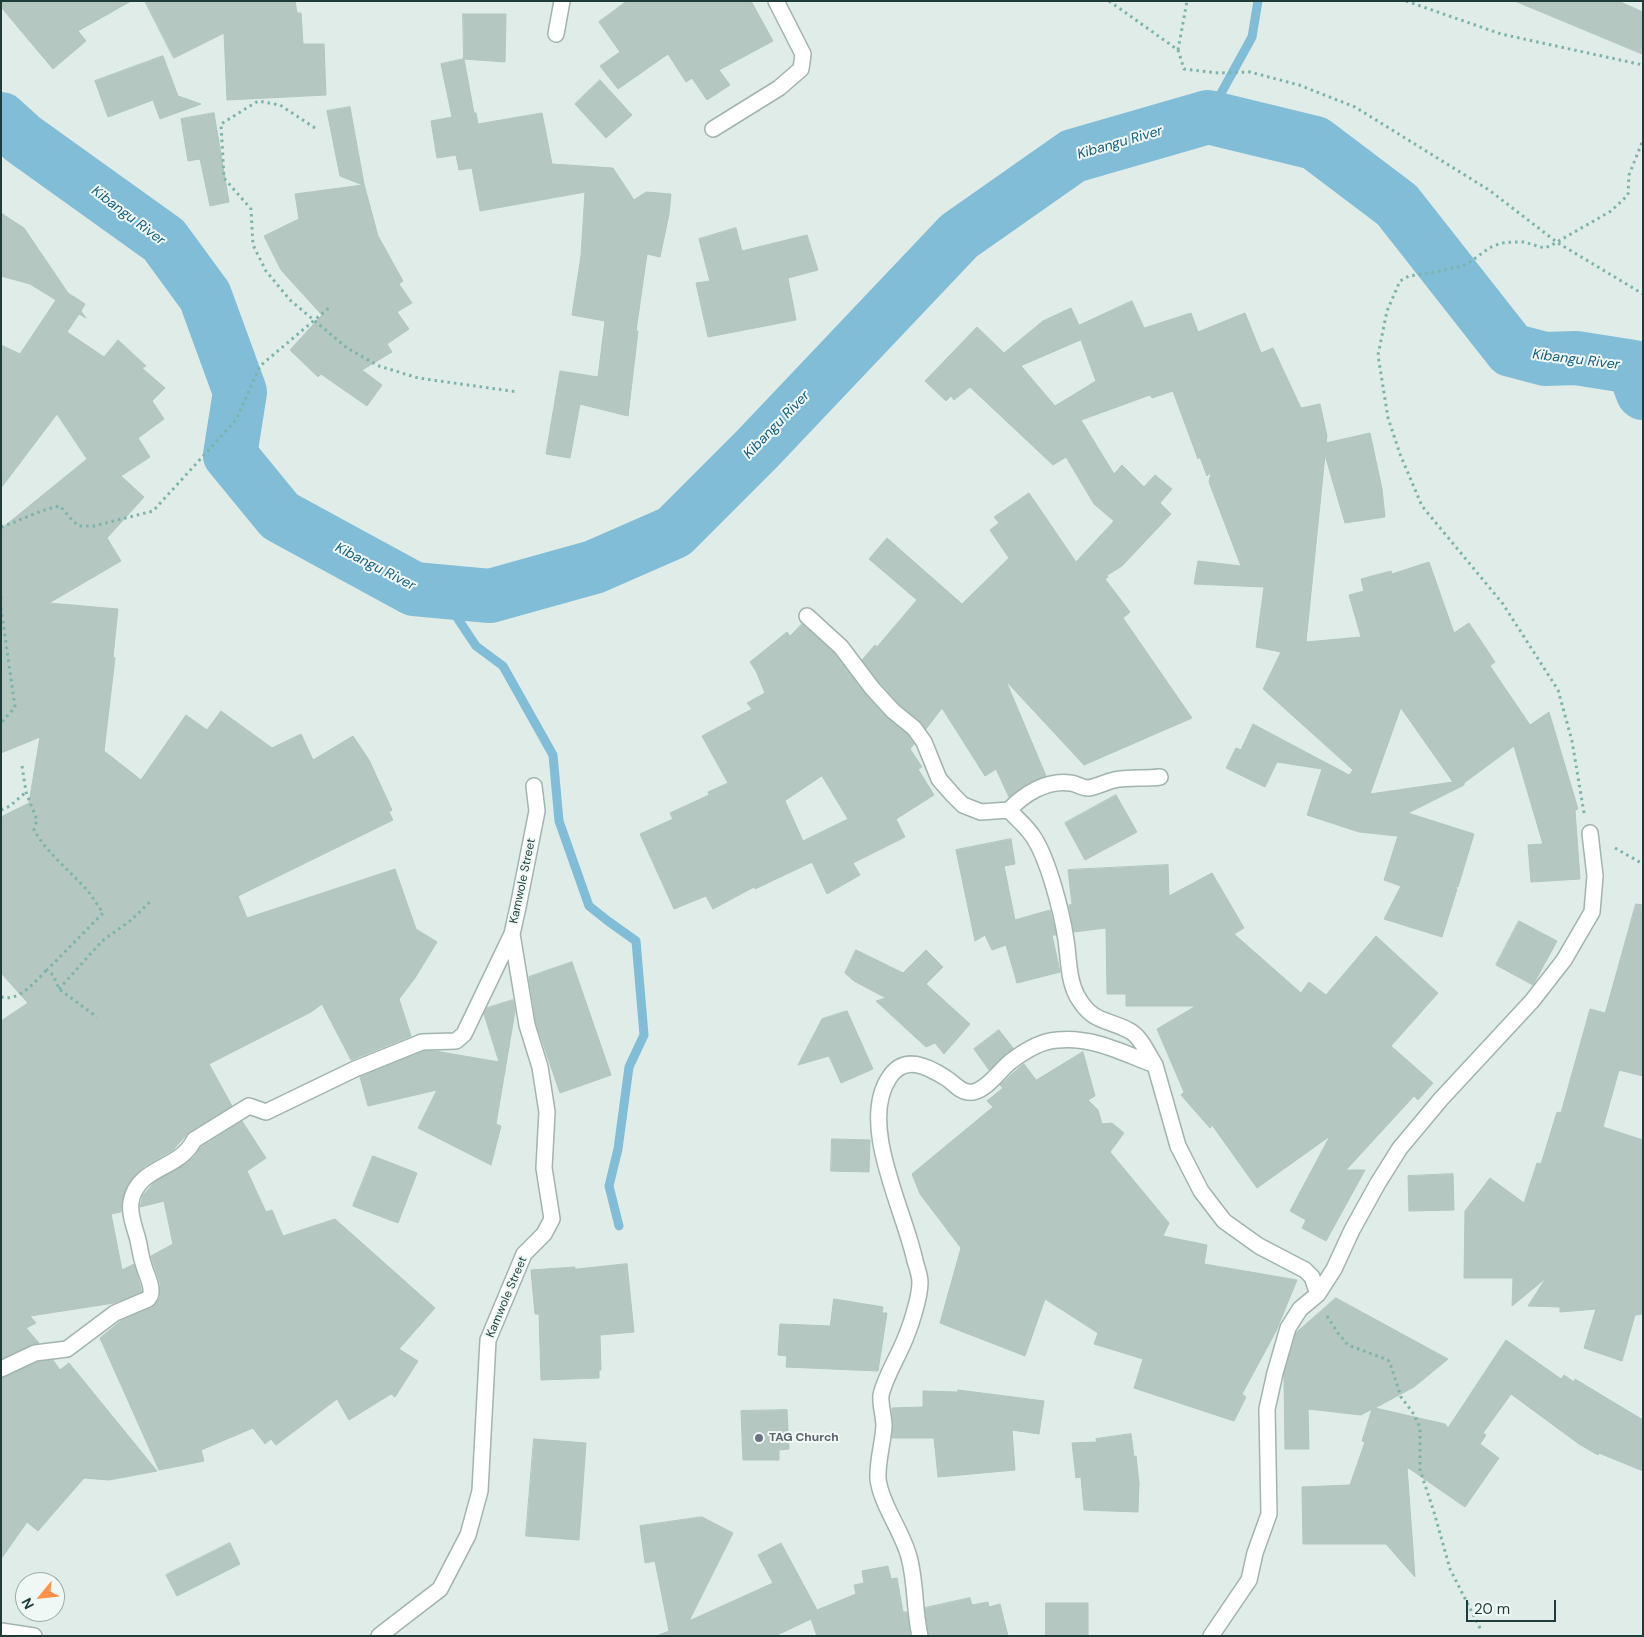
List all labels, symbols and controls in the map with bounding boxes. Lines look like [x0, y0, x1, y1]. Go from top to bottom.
water label: Kibangu River [1075, 123, 1165, 163]
water label: Kibangu River [88, 183, 168, 249]
water label: Kibangu River [1531, 346, 1621, 374]
water label: Kibangu River [740, 388, 814, 462]
water label: Kibangu River [332, 540, 418, 594]
street label: Kamwole Street [507, 837, 539, 925]
street label: Kamwole Street [483, 1254, 531, 1340]
place label: TAG Church [769, 1431, 839, 1445]
marker: TAG Church [753, 1432, 765, 1444]
north arrow [15, 1572, 65, 1622]
scale bar [1469, 1590, 1559, 1622]
text: N [17, 1595, 38, 1612]
text: 20 m [1474, 1599, 1510, 1619]

